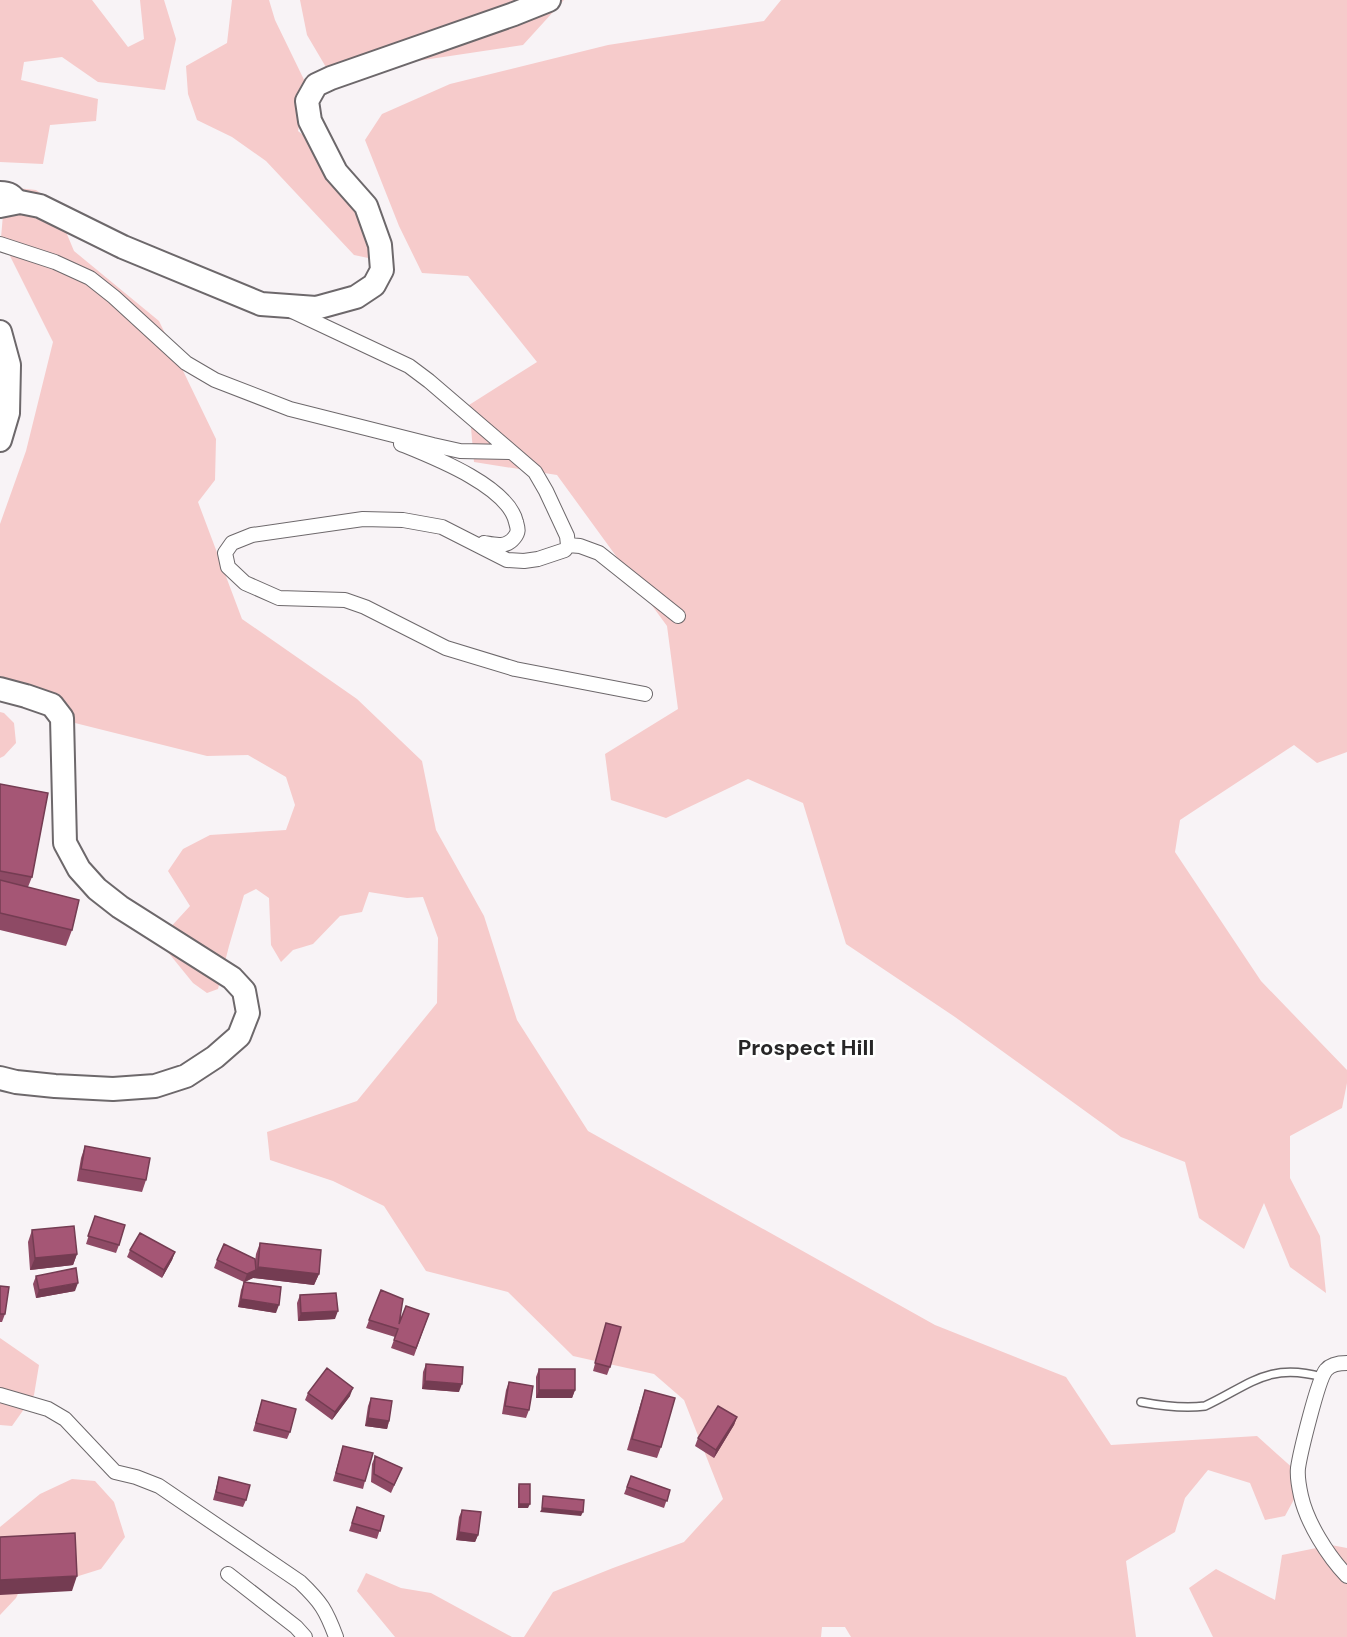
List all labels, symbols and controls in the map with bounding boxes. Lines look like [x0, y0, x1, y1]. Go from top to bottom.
district label: Prospect Hill [738, 1033, 874, 1062]

